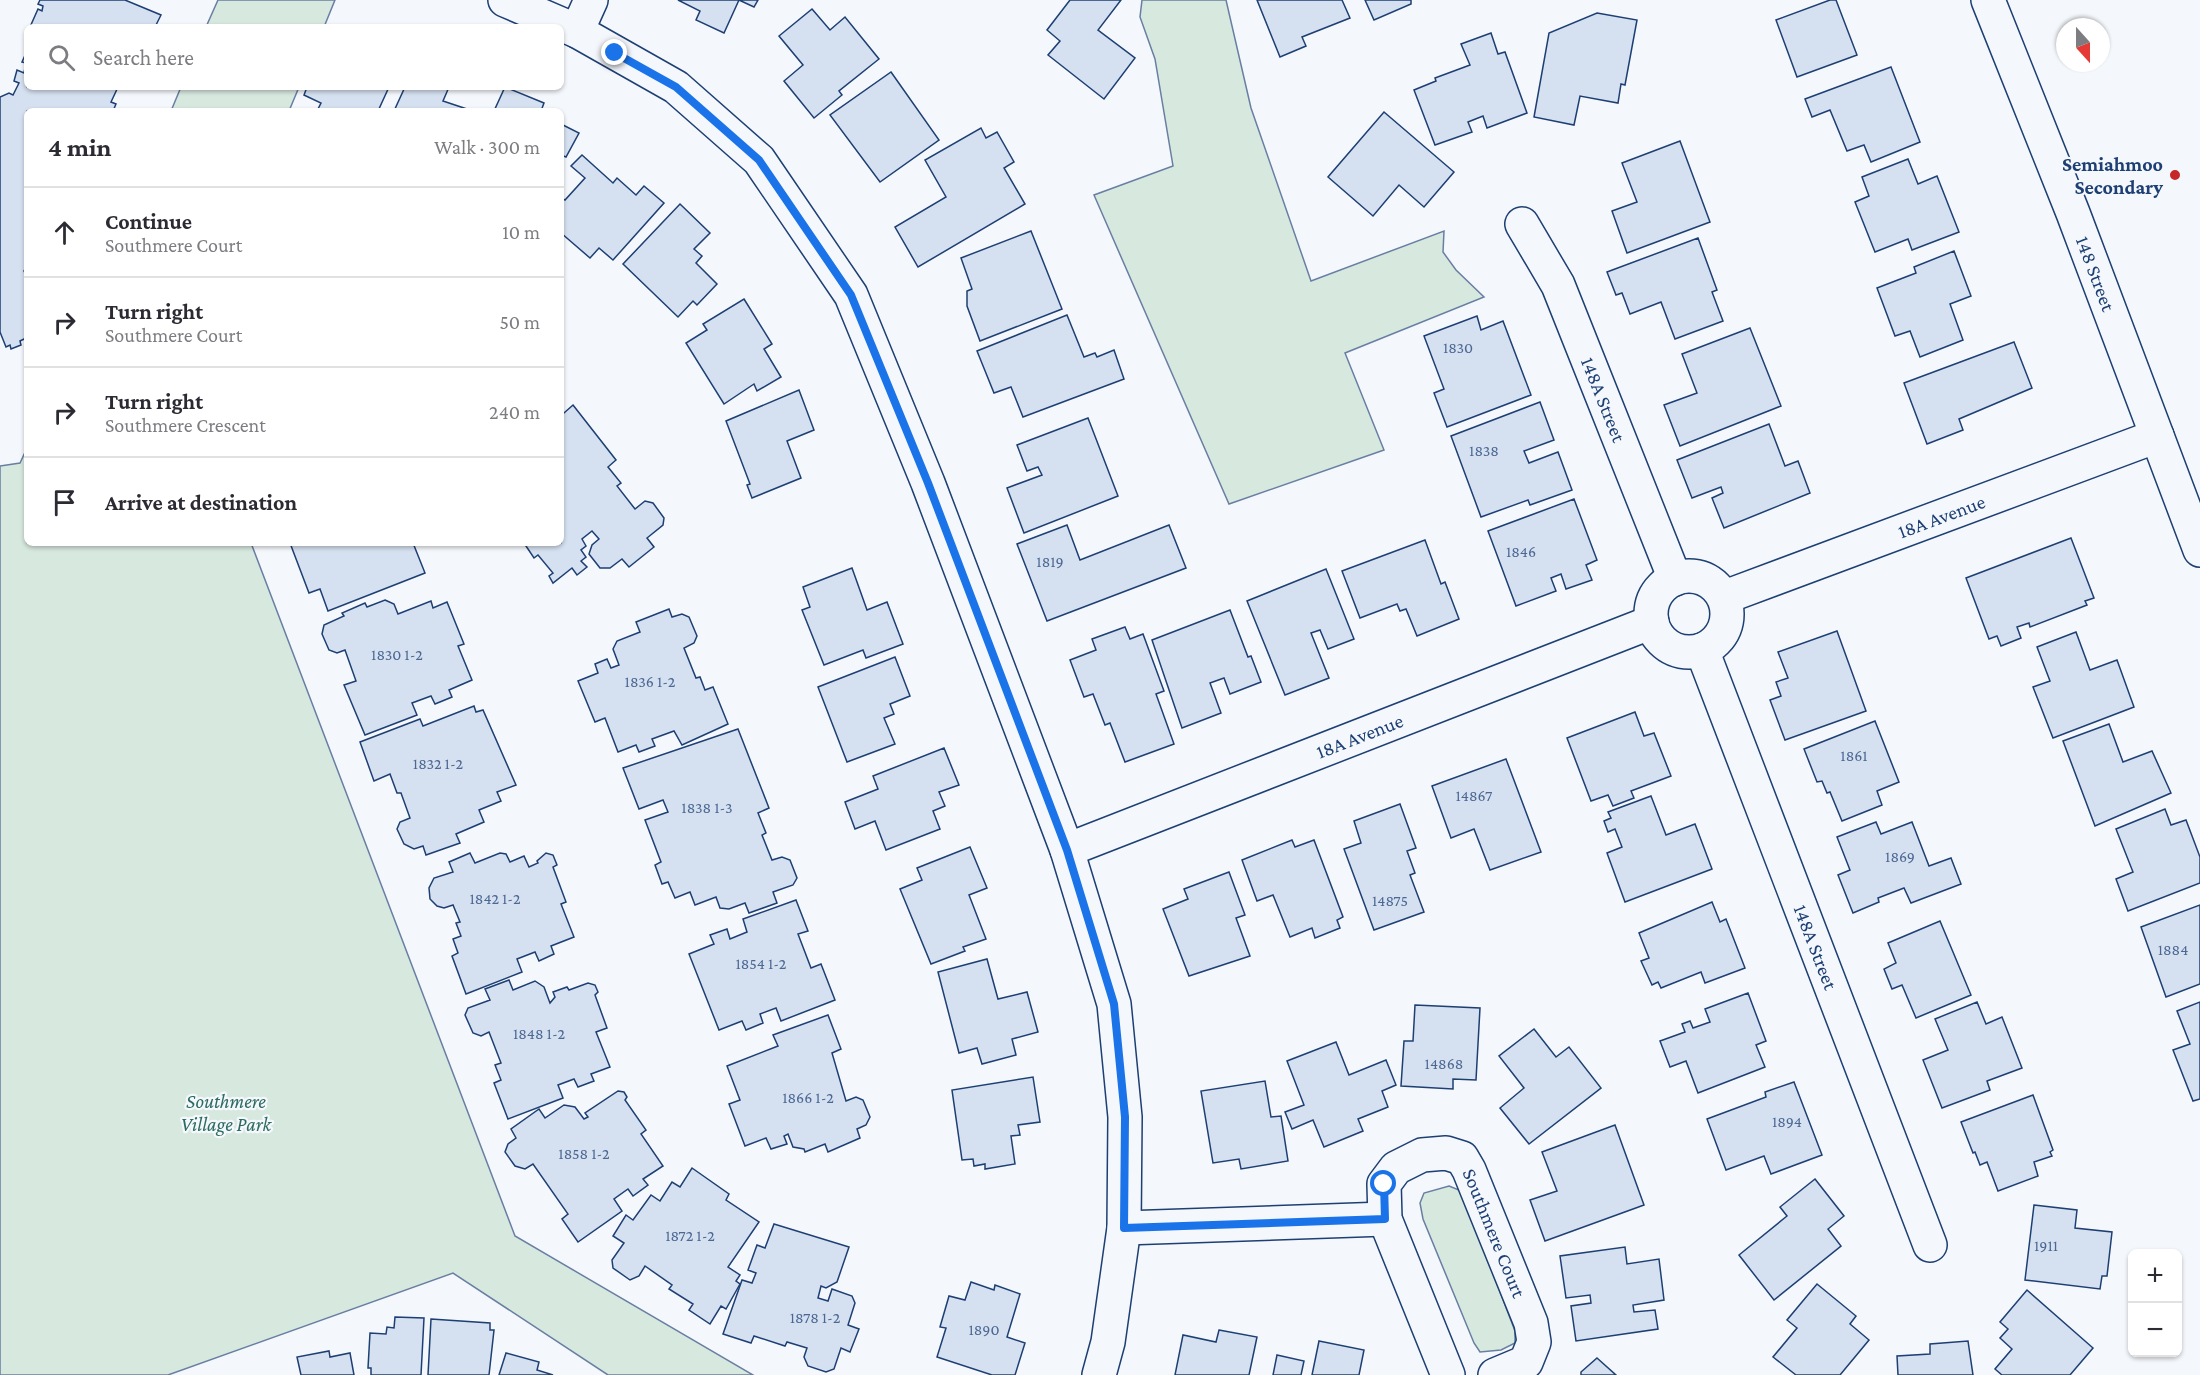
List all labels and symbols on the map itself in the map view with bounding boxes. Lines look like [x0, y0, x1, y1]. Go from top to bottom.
north arrow [2056, 18, 2110, 72]
route end [601, 39, 627, 65]
place label: Semiahmoo Secondary [2062, 153, 2163, 198]
marker: Semiahmoo Secondary [2168, 168, 2182, 182]
street label: 148 Street [2072, 233, 2120, 314]
house number: 1830 [1443, 339, 1473, 356]
street label: 148A Street [1577, 354, 1630, 445]
house number: 1838 [1469, 442, 1499, 459]
street label: 18A Avenue [1895, 490, 1988, 543]
house number: 1846 [1506, 543, 1536, 560]
house number: 1819 [1036, 553, 1064, 570]
house number: 1830 1-2 [371, 646, 423, 663]
house number: 1836 1-2 [625, 673, 676, 690]
street label: 18A Avenue [1313, 709, 1406, 763]
house number: 1861 [1840, 747, 1868, 764]
house number: 1832 1-2 [413, 755, 464, 772]
house number: 14867 [1456, 787, 1493, 804]
house number: 1838 1-3 [681, 799, 733, 816]
house number: 1869 [1885, 848, 1915, 865]
house number: 1842 1-2 [469, 890, 521, 907]
house number: 14875 [1372, 892, 1408, 909]
street label: 148A Street [1789, 901, 1842, 993]
house number: 1884 [2158, 941, 2188, 958]
house number: 1854 1-2 [736, 955, 787, 972]
house number: 1848 1-2 [513, 1025, 565, 1042]
house number: 14868 [1425, 1055, 1463, 1072]
house number: 1866 1-2 [782, 1089, 834, 1106]
park label: Southmere Village Park [181, 1090, 272, 1136]
house number: 1894 [1772, 1113, 1802, 1130]
house number: 1858 1-2 [558, 1145, 610, 1162]
street label: Southmere Court [1459, 1165, 1531, 1301]
route start [1370, 1170, 1396, 1196]
house number: 1872 1-2 [665, 1227, 715, 1244]
house number: 1911 [2034, 1237, 2058, 1254]
house number: 1878 1-2 [790, 1309, 841, 1326]
house number: 1890 [969, 1321, 999, 1338]

